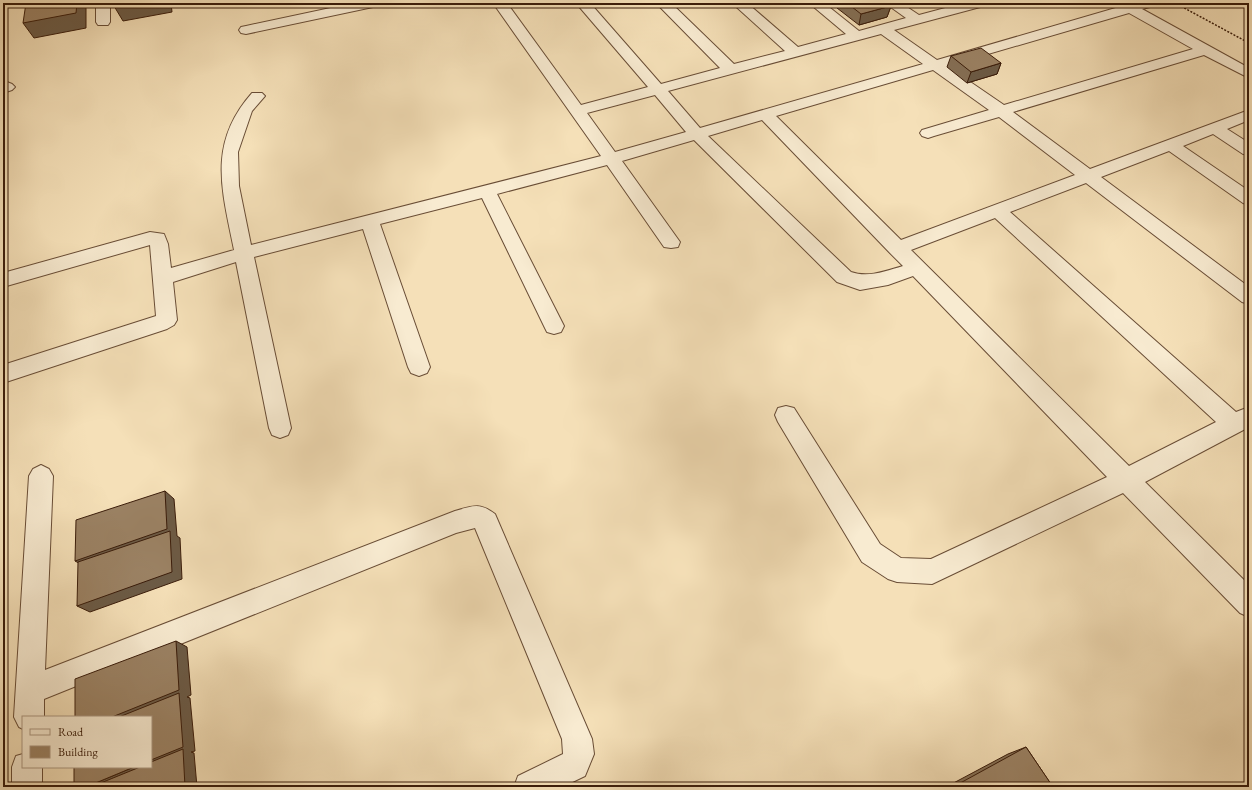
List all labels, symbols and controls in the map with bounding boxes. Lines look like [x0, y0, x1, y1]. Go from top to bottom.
legend [22, 716, 152, 768]
text: Road [58, 724, 84, 740]
text: Building [58, 744, 99, 760]

